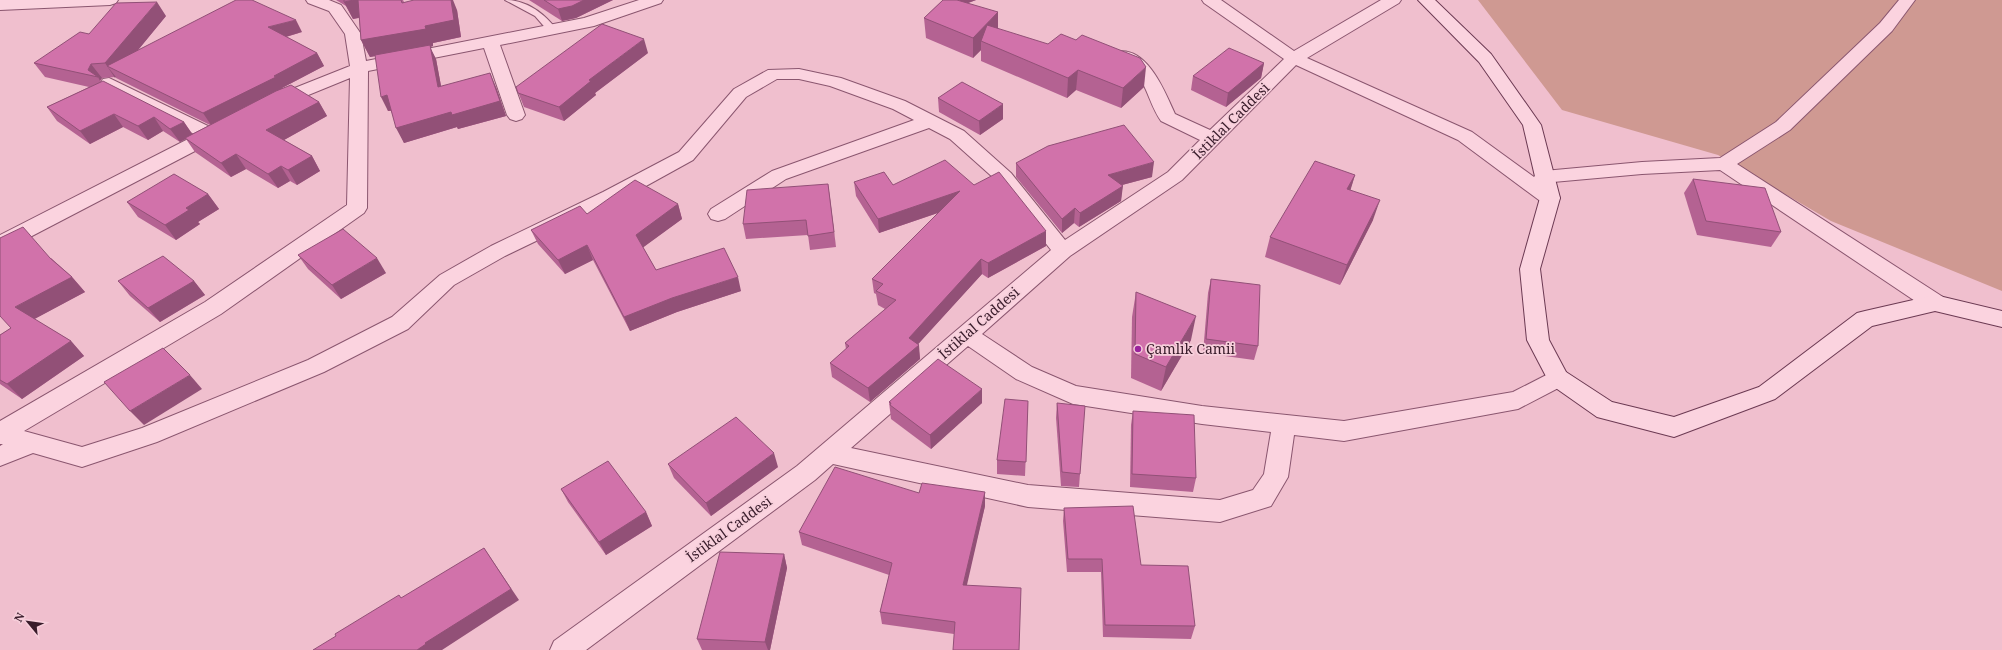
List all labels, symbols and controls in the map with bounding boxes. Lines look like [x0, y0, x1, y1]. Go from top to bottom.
street label: İstiklal Caddesi [1188, 78, 1274, 163]
street label: İstiklal Caddesi [934, 282, 1023, 363]
place label: Çamlık Camii [1146, 339, 1236, 358]
marker: Çamlık Camii [1133, 344, 1143, 354]
street label: İstiklal Caddesi [682, 491, 776, 566]
north arrow [8, 602, 48, 642]
text: N [10, 609, 28, 624]

